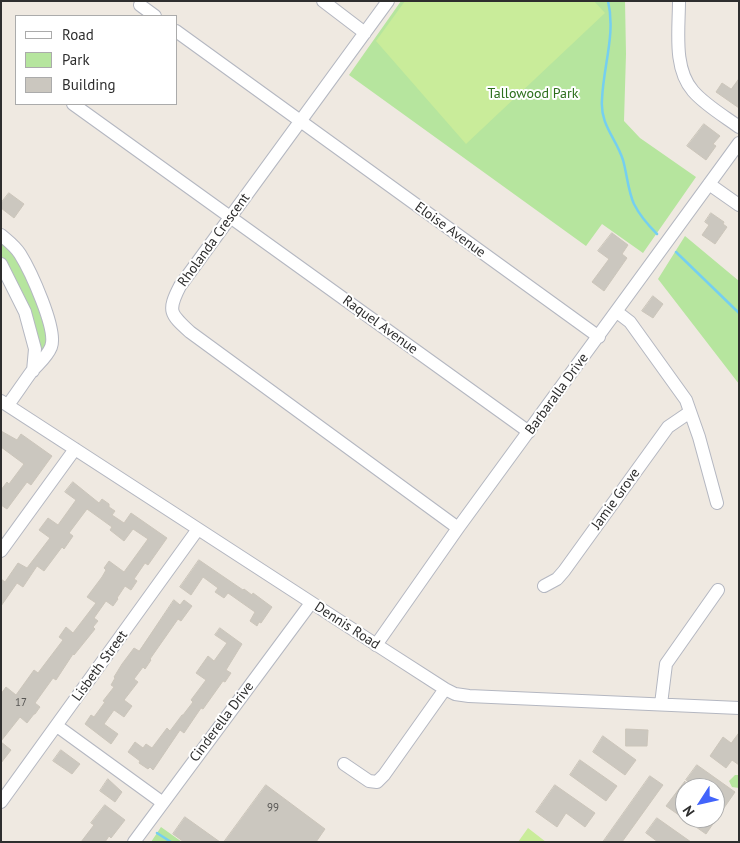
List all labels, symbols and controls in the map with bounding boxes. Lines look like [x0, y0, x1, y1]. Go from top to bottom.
legend [15, 15, 178, 105]
text: Road [62, 25, 94, 44]
text: Park [62, 50, 90, 69]
text: Building [62, 75, 116, 94]
park label: Tallowood Park [488, 86, 578, 102]
street label: Rholanda Crescent [174, 190, 254, 290]
street label: Eloise Avenue [411, 199, 489, 261]
street label: Raquel Avenue [339, 292, 421, 358]
street label: Barbaralla Drive [522, 350, 592, 438]
street label: Jamie Grove [588, 465, 644, 533]
street label: Dennis Road [311, 599, 383, 653]
street label: Lisbeth Street [69, 627, 131, 705]
street label: Cinderella Drive [186, 679, 258, 765]
house number: 17 [15, 696, 27, 710]
north arrow [675, 778, 725, 828]
house number: 99 [267, 801, 279, 815]
text: N [679, 802, 699, 820]

